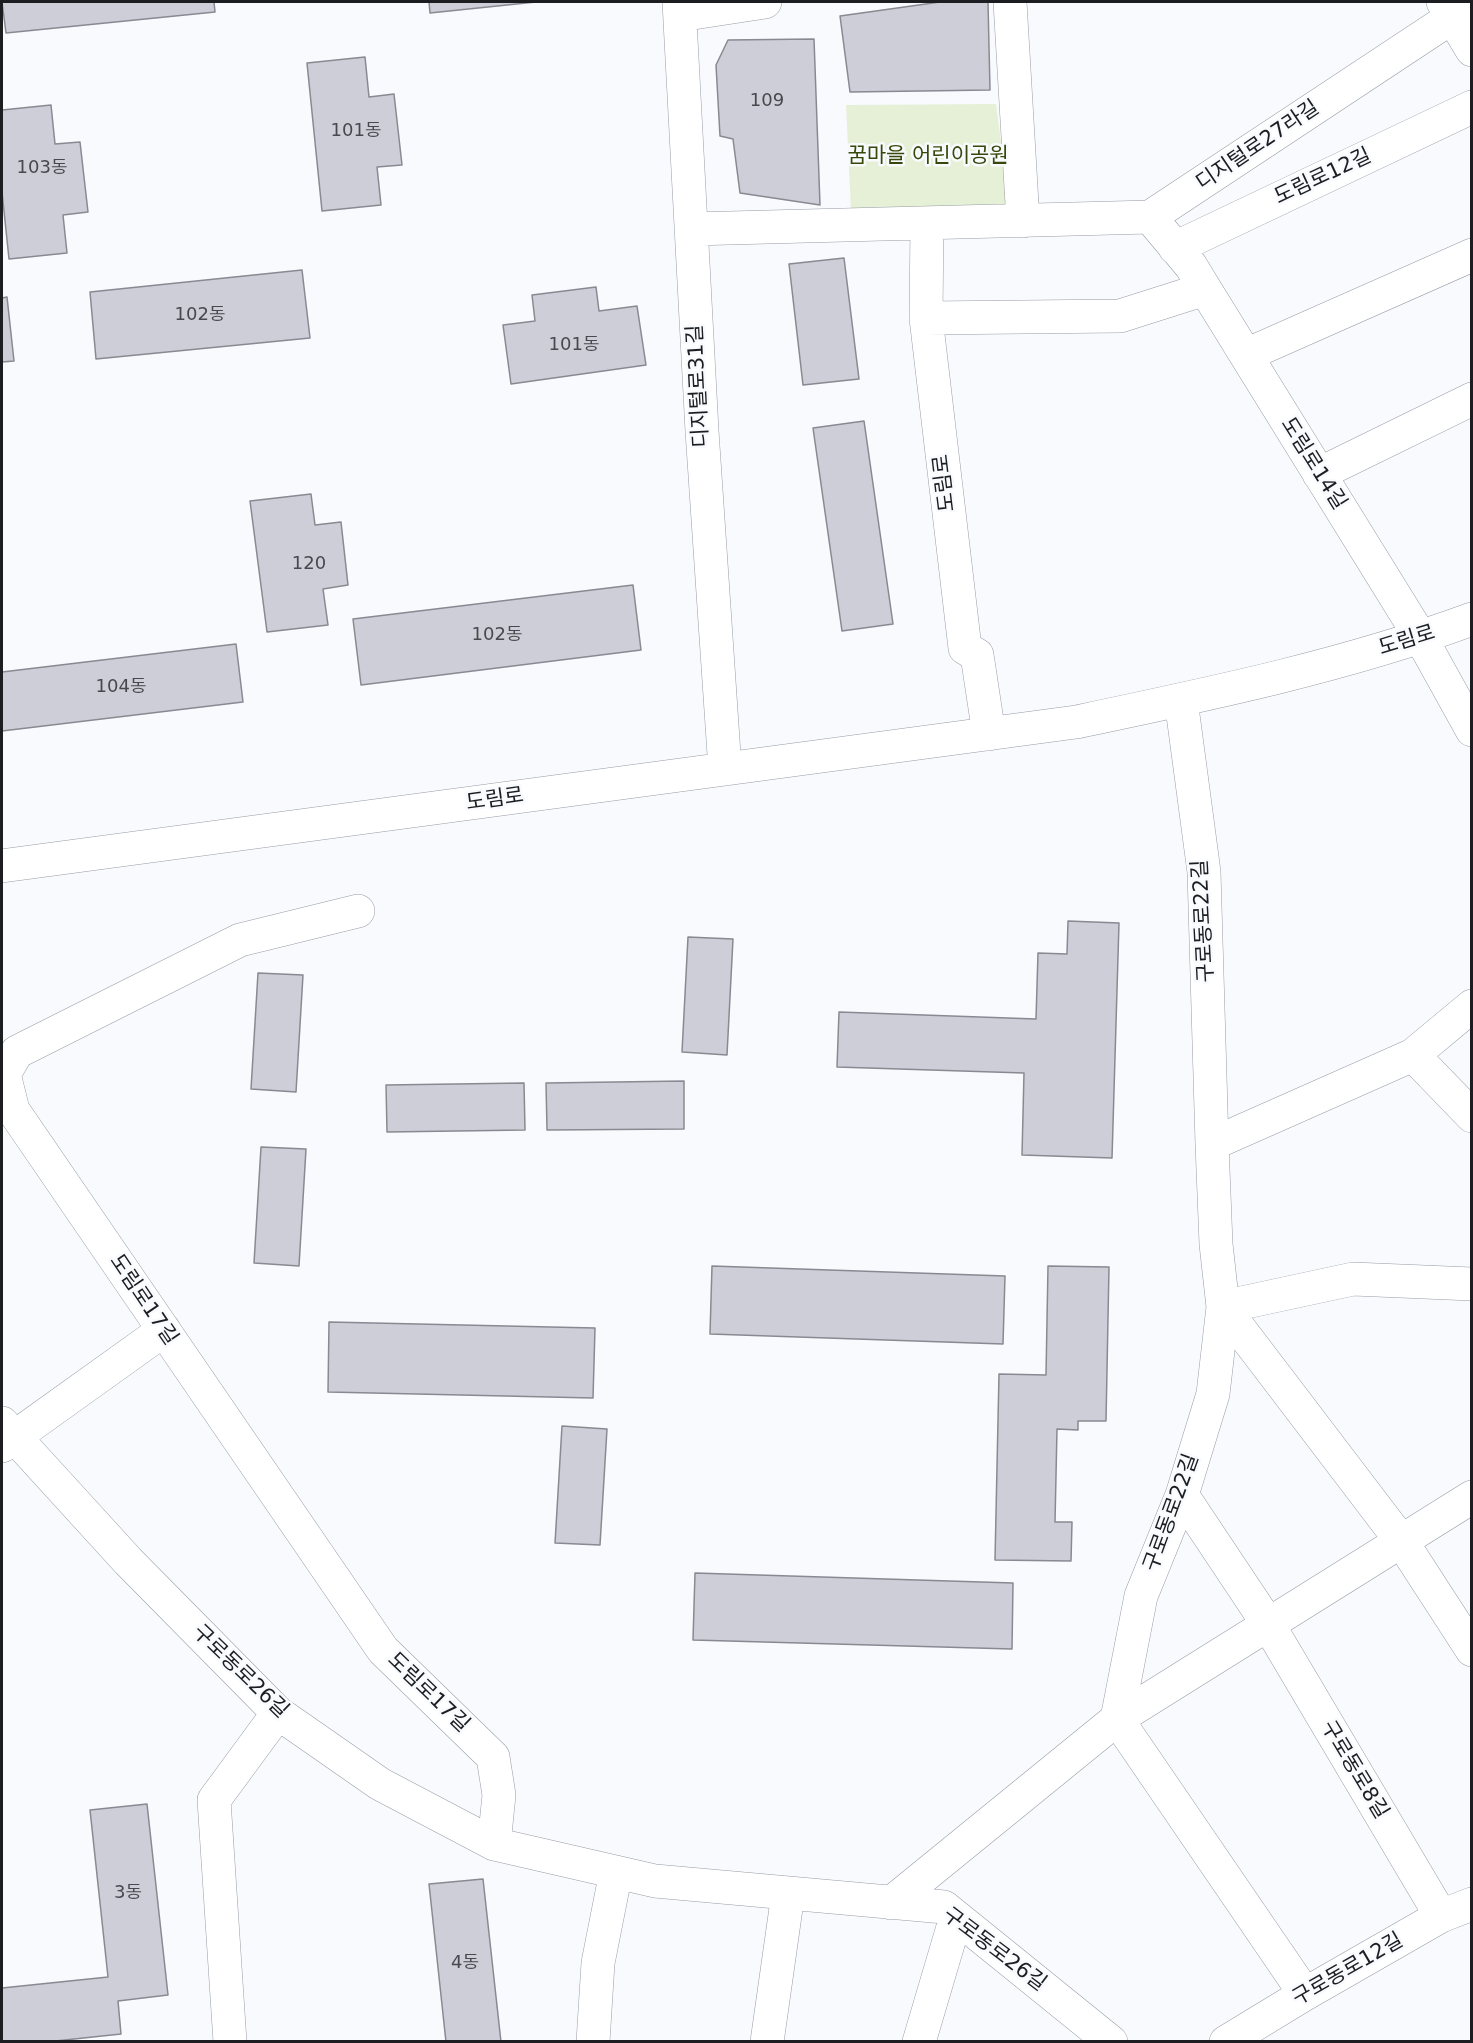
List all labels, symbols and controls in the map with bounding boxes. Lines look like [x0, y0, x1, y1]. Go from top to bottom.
house number: 109 [750, 90, 784, 112]
street label: 디지털로27라길 [1192, 96, 1324, 196]
house number: 101동 [331, 120, 381, 142]
park label: 꿈마을 어린이공원 [847, 144, 1009, 170]
street label: 도림로12길 [1271, 144, 1375, 210]
house number: 103동 [17, 157, 67, 179]
house number: 102동 [175, 304, 225, 326]
street label: 디지털로31길 [683, 324, 715, 448]
house number: 101동 [549, 334, 599, 356]
street label: 도림로14길 [1275, 413, 1351, 515]
street label: 도림로 [929, 453, 961, 513]
house number: 120 [292, 553, 326, 575]
street label: 도림로 [1376, 620, 1438, 662]
house number: 102동 [472, 624, 522, 646]
house number: 104동 [96, 676, 146, 698]
street label: 도림로 [465, 783, 525, 817]
street label: 구로동로22길 [1188, 859, 1220, 983]
street label: 도림로17길 [103, 1250, 183, 1350]
street label: 구로동로22길 [1139, 1451, 1205, 1575]
street label: 구로동로26길 [187, 1620, 293, 1724]
street label: 도림로17길 [382, 1648, 474, 1738]
street label: 구로동로8길 [1315, 1716, 1393, 1824]
house number: 3동 [114, 1882, 142, 1904]
street label: 구로동로26길 [937, 1903, 1051, 1997]
street label: 구로동로12길 [1288, 1928, 1408, 2012]
house number: 4동 [451, 1952, 479, 1974]

